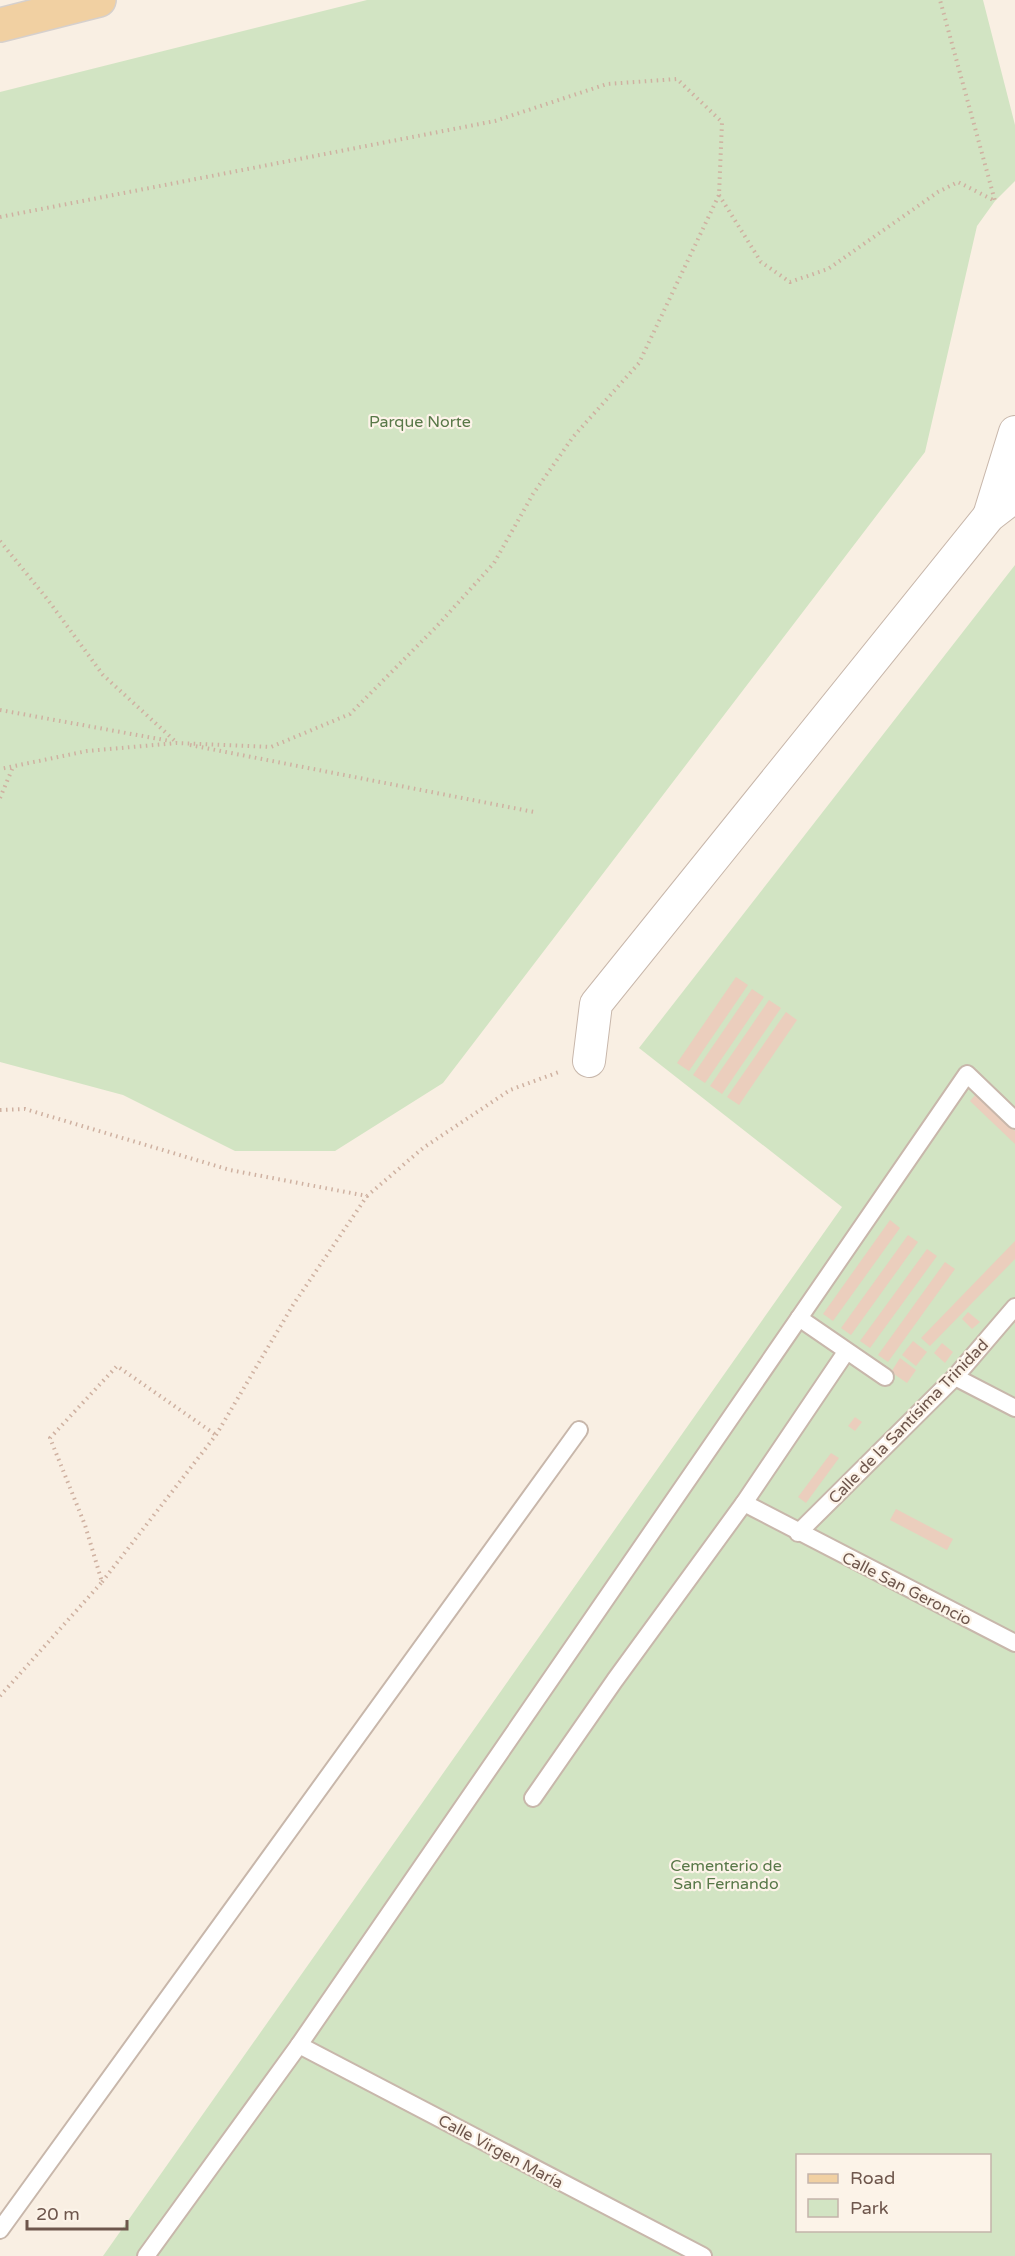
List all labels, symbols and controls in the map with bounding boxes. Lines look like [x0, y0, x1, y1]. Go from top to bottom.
park label: Parque Norte [369, 412, 471, 432]
street label: Calle de la Santísima Trinidad [825, 1335, 993, 1508]
street label: Calle San Geroncio [838, 1548, 975, 1630]
park label: Cementerio de San Fernando [670, 1856, 782, 1894]
street label: Calle Virgen María [435, 2110, 566, 2193]
legend [796, 2154, 991, 2232]
text: Road [850, 2167, 895, 2189]
scale bar [27, 2193, 128, 2231]
text: Park [850, 2197, 889, 2219]
text: 20 m [36, 2203, 80, 2225]

